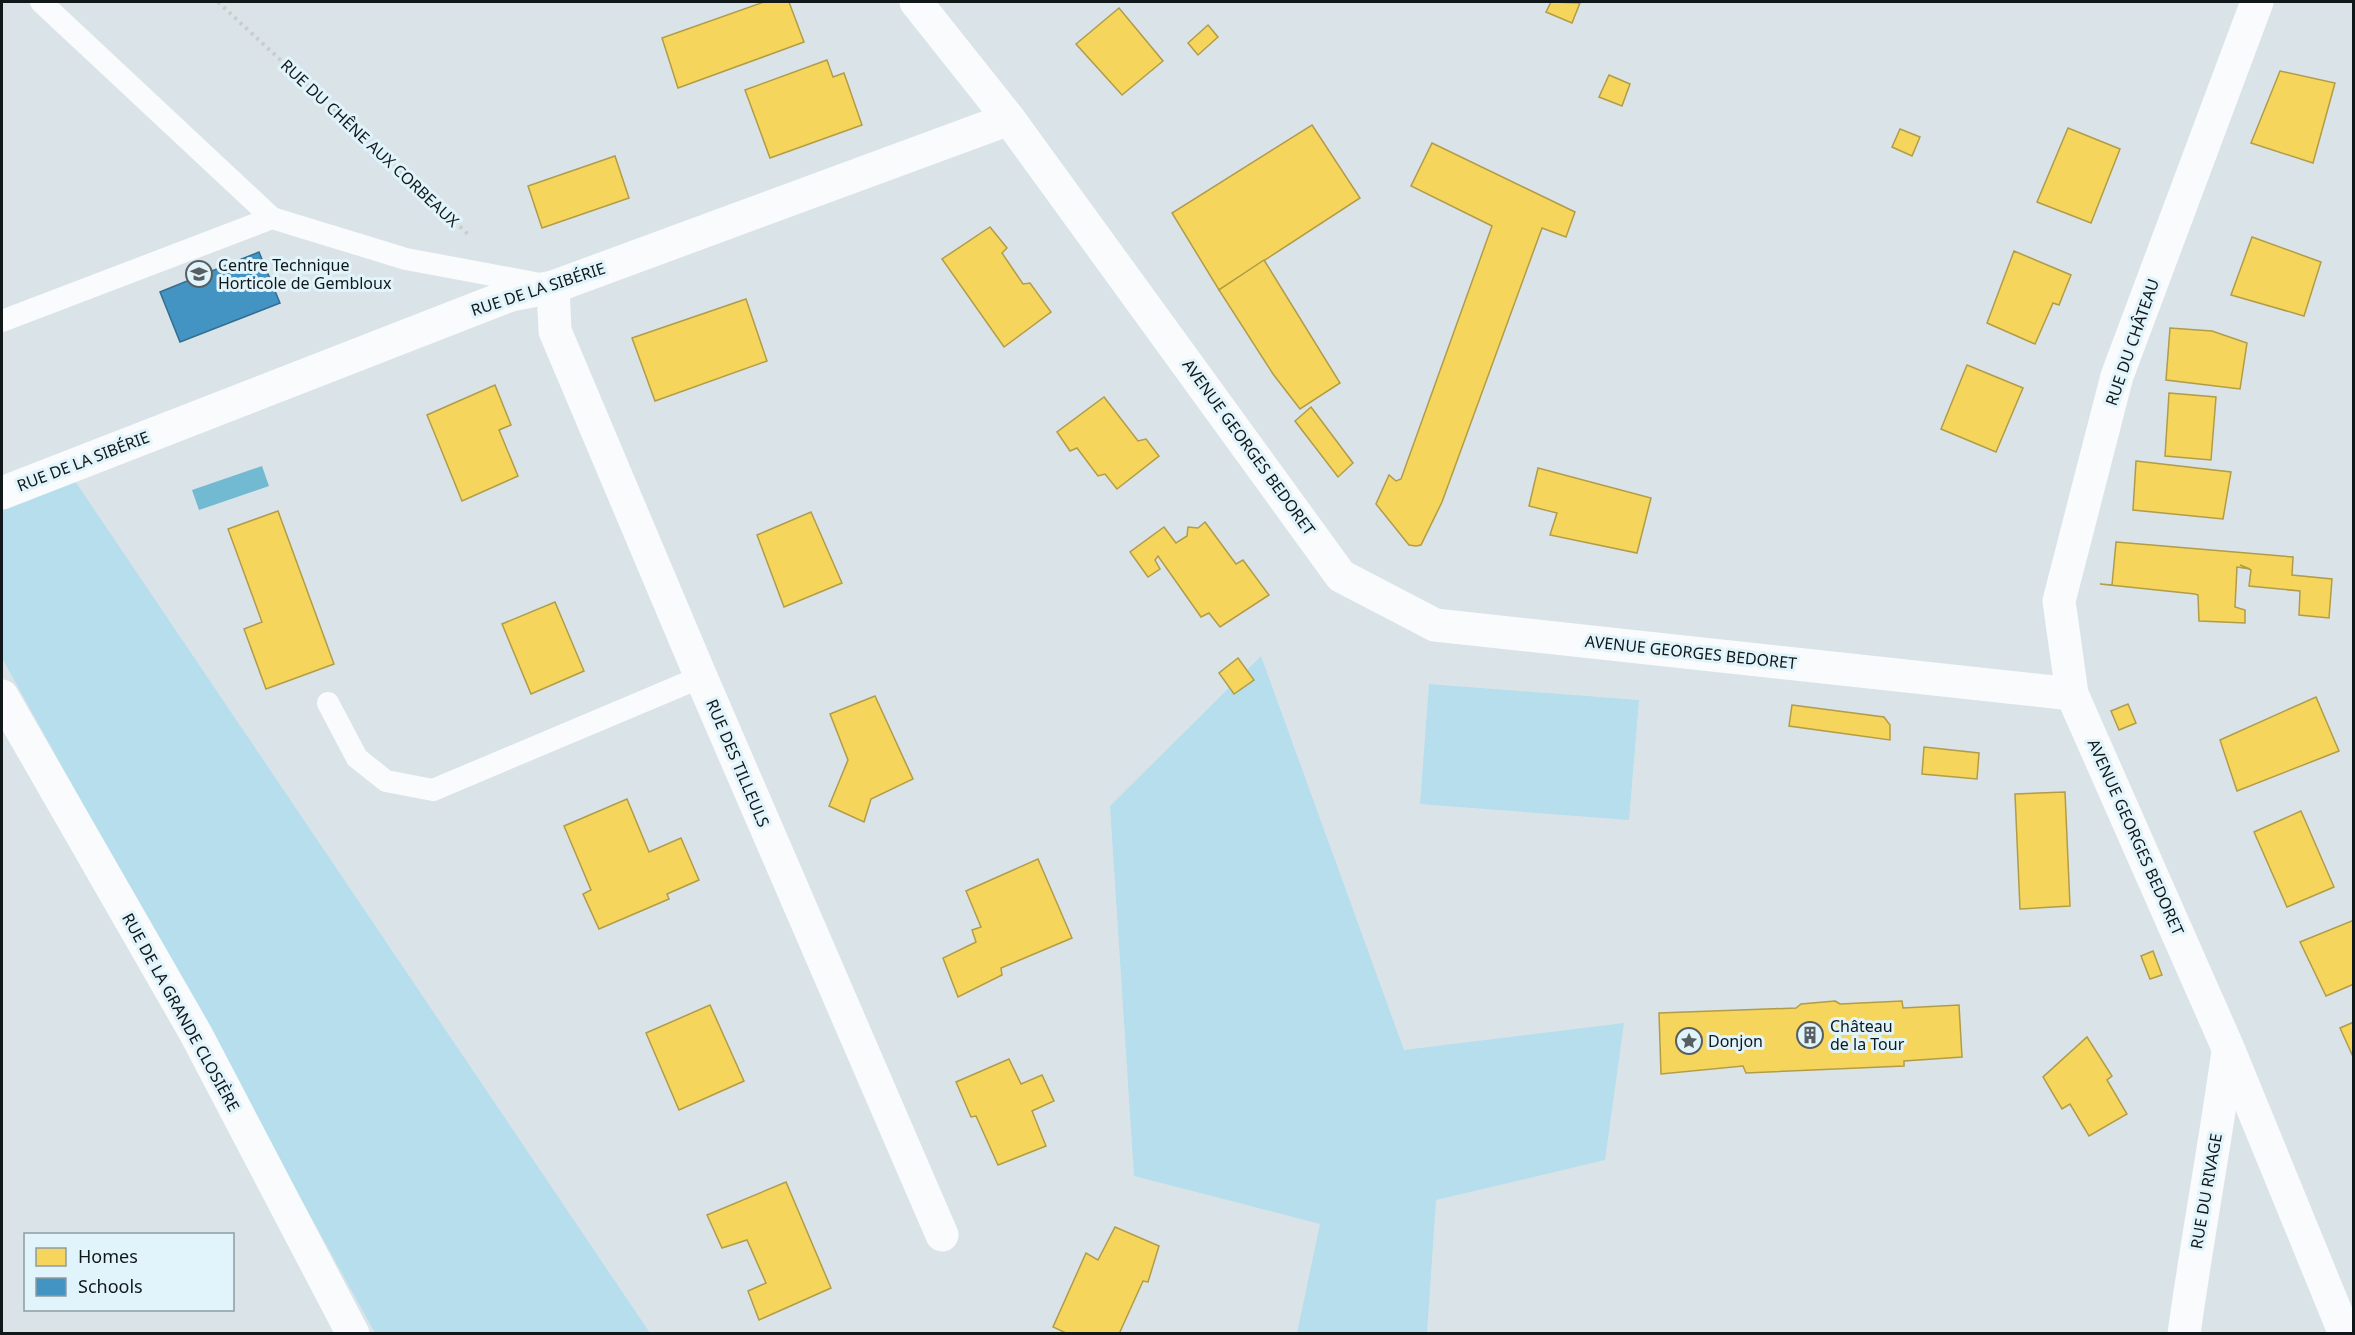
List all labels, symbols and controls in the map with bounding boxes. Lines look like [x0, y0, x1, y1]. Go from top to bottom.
street label: RUE DU CHÊNE AUX CORBEAUX [276, 54, 464, 232]
place label: Centre Technique Horticole de Gembloux [218, 254, 392, 294]
street label: RUE DE LA SIBÉRIE [468, 257, 608, 321]
school or university icon: Centre Technique Horticole de Gembloux [184, 259, 214, 289]
street label: RUE DU CHÂTEAU [2100, 276, 2164, 408]
street label: AVENUE GEORGES BEDORET [1178, 354, 1320, 540]
street label: RUE DE LA SIBÉRIE [14, 426, 152, 496]
street label: AVENUE GEORGES BEDORET [1584, 630, 1798, 674]
street label: RUE DES TILLEULS [701, 696, 775, 831]
street label: AVENUE GEORGES BEDORET [2083, 735, 2189, 939]
street label: RUE DE LA GRANDE CLOSIÈRE [117, 909, 245, 1115]
place label: Château de la Tour [1830, 1015, 1905, 1055]
building icon: Château de la Tour [1795, 1020, 1825, 1050]
place icon: Donjon [1674, 1026, 1704, 1056]
place label: Donjon [1708, 1030, 1763, 1052]
street label: RUE DU RIVAGE [2185, 1131, 2227, 1251]
legend [24, 1233, 234, 1311]
text: Homes [78, 1244, 138, 1268]
text: Schools [78, 1274, 143, 1298]

